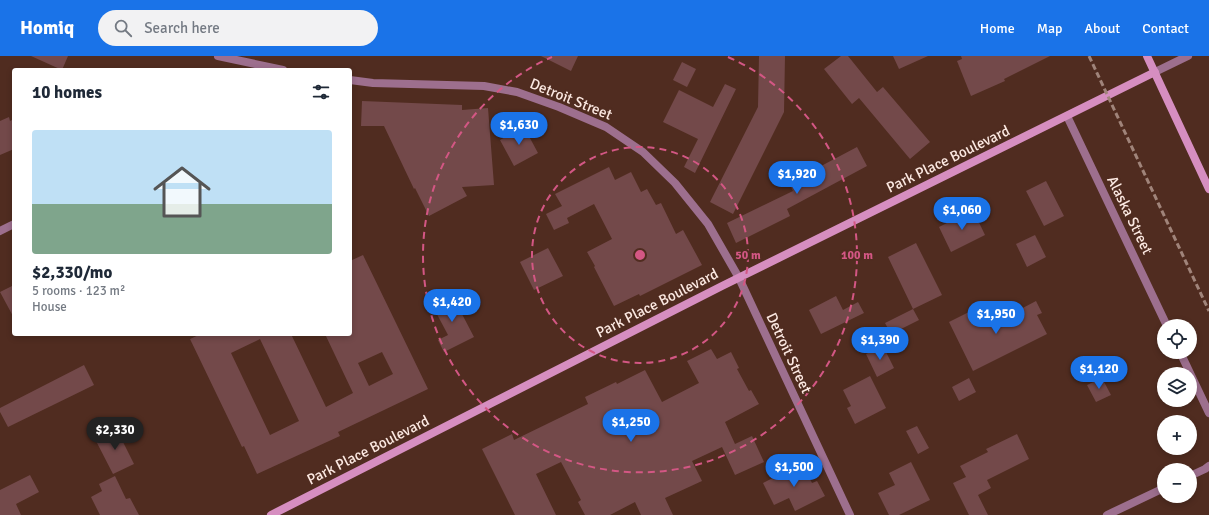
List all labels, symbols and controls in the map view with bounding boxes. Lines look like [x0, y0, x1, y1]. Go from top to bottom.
search box [98, 10, 378, 46]
text: Homiq [20, 16, 74, 40]
icon: search [112, 17, 134, 39]
text: Search here [144, 19, 220, 37]
text: Home [980, 20, 1015, 37]
text: Map [1037, 20, 1062, 37]
text: About [1084, 20, 1120, 37]
text: Contact [1142, 20, 1189, 37]
street label: Detroit Street [527, 74, 615, 124]
icon: filters [310, 81, 332, 103]
text: 10 homes [32, 82, 102, 103]
pin: $1,630 [486, 112, 552, 146]
text: $1,630 [500, 117, 538, 133]
street label: Park Place Boulevard [883, 121, 1013, 197]
icon: home [146, 156, 218, 228]
pin: $1,920 [764, 161, 830, 195]
text: $1,920 [778, 166, 816, 182]
street label: Alaska Street [1103, 173, 1157, 257]
pin: $1,060 [929, 197, 995, 231]
text: $1,060 [943, 202, 981, 218]
centre of rings [633, 248, 647, 262]
text: 50 m [735, 248, 761, 263]
text: 100 m [841, 248, 873, 263]
text: $2,330/mo [32, 262, 112, 283]
street label: Park Place Boulevard [593, 264, 721, 342]
text: 5 rooms · 123 m² [32, 283, 125, 299]
pin: $1,420 [419, 289, 485, 323]
text: $1,420 [433, 294, 471, 310]
text: House [32, 299, 67, 315]
pin: $1,950 [963, 301, 1029, 335]
text: $1,950 [977, 306, 1015, 322]
street label: Detroit Street [762, 310, 816, 396]
map controls [1157, 319, 1197, 503]
button: locate [1157, 319, 1197, 359]
pin: $1,390 [847, 327, 913, 361]
text: $1,390 [861, 332, 899, 348]
pin: $1,120 [1066, 356, 1132, 390]
text: $1,120 [1080, 361, 1118, 377]
button: layers [1157, 367, 1197, 407]
pin: $1,250 [598, 409, 664, 443]
street label: Park Place Boulevard [304, 411, 432, 489]
text: $1,250 [612, 414, 650, 430]
button: + [1157, 415, 1197, 455]
pin: $2,330 [82, 417, 148, 451]
text: $2,330 [96, 422, 134, 438]
pin: $1,500 [761, 454, 827, 488]
text: $1,500 [775, 459, 813, 475]
button: − [1157, 463, 1197, 503]

